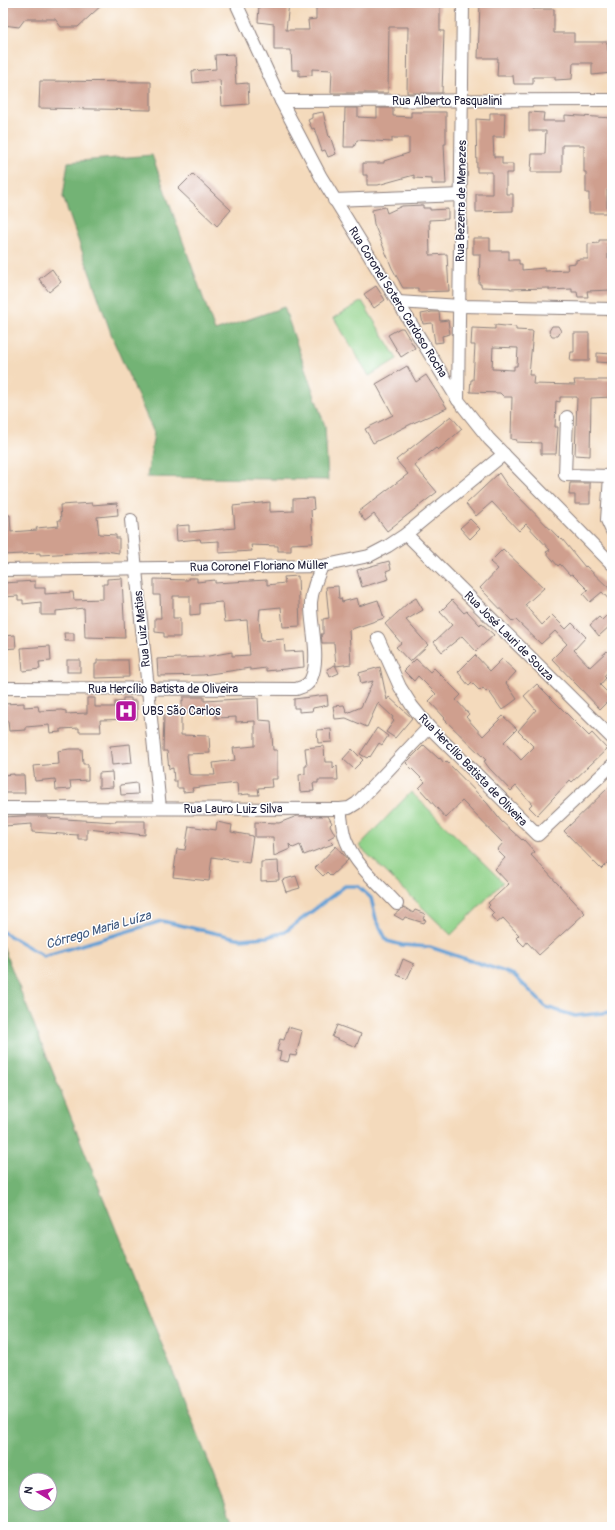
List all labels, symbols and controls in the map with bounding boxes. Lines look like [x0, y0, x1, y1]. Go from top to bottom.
street label: Rua Alberto Pasqualini [392, 94, 502, 109]
street label: Rua Bezerra de Menezes [453, 139, 470, 262]
street label: Rua Coronel Sotero Cardoso Rocha [345, 224, 451, 381]
street label: Rua Coronel Floriano Müller [190, 558, 329, 575]
street label: Rua José Lauri de Souza [461, 588, 557, 685]
street label: Rua Luiz Matias [131, 589, 154, 668]
street label: Rua Hercílio Batista de Oliveira [88, 682, 238, 697]
hospital icon: UBS São Carlos [113, 698, 139, 724]
place label: UBS São Carlos [142, 704, 221, 719]
street label: Rua Hercílio Batista de Oliveira [415, 711, 530, 830]
street label: Rua Lauro Luiz Silva [183, 802, 283, 817]
water label: Córrego Maria Luíza [44, 907, 154, 953]
north arrow [18, 1472, 58, 1512]
text: N [22, 1485, 36, 1495]

